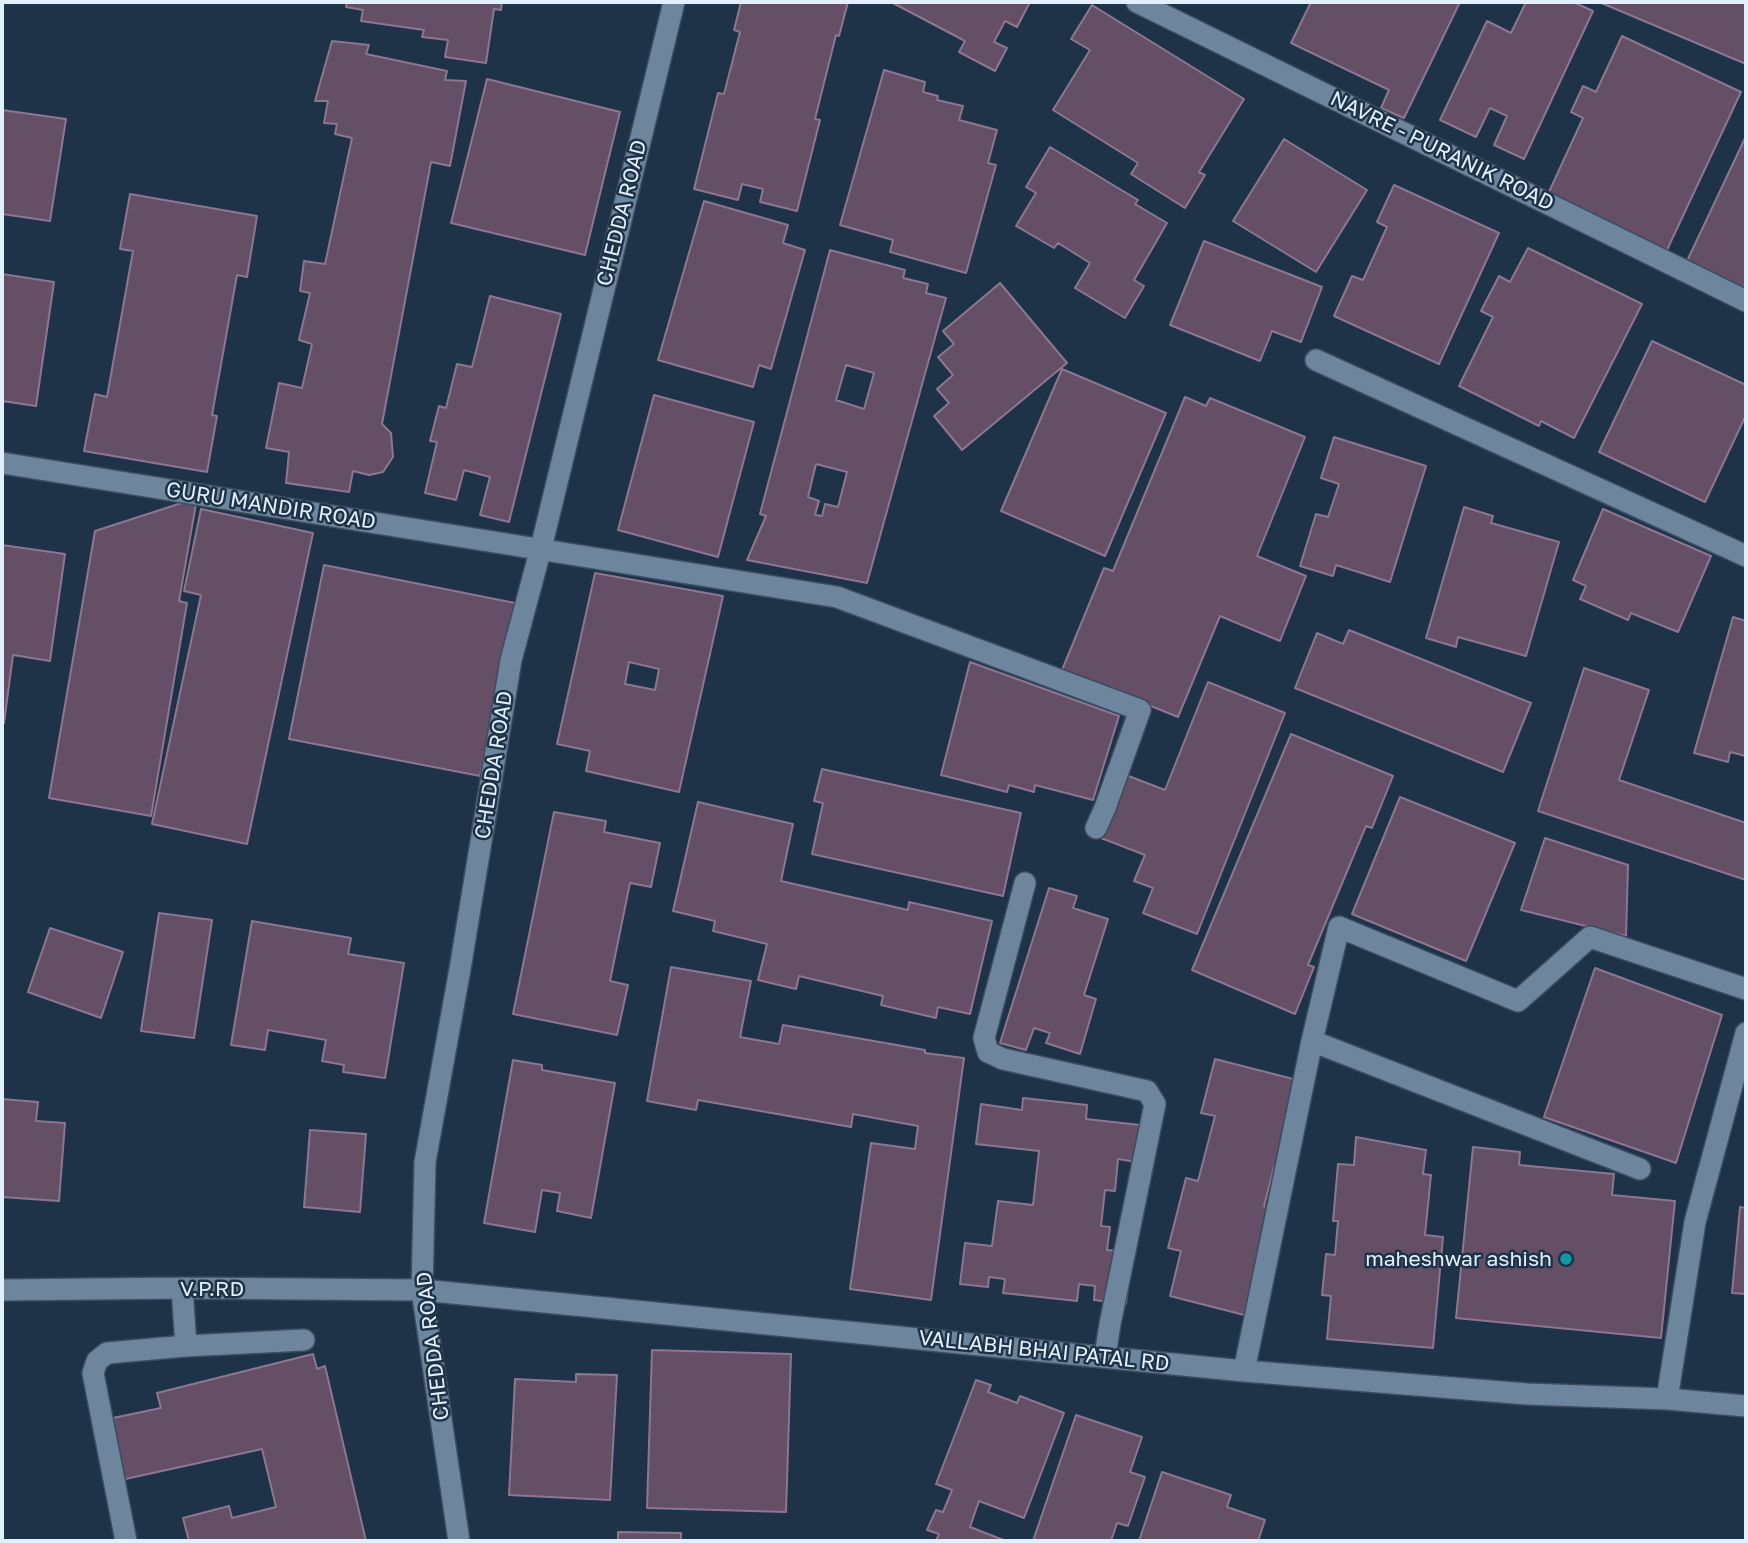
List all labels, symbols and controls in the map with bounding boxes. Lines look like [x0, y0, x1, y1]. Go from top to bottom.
street label: NAVRE - PURANIK ROAD [1326, 86, 1558, 216]
street label: CHEDDA ROAD [592, 137, 652, 289]
street label: GURU MANDIR ROAD [164, 477, 378, 535]
street label: CHEDDA ROAD [470, 689, 518, 841]
place label: maheshwar ashish [1365, 1246, 1552, 1272]
marker: maheshwar ashish [1558, 1251, 1574, 1267]
street label: CHEDDA ROAD [411, 1270, 455, 1422]
street label: V.P.RD [180, 1276, 244, 1302]
street label: VALLABH BHAI PATAL RD [917, 1325, 1171, 1377]

